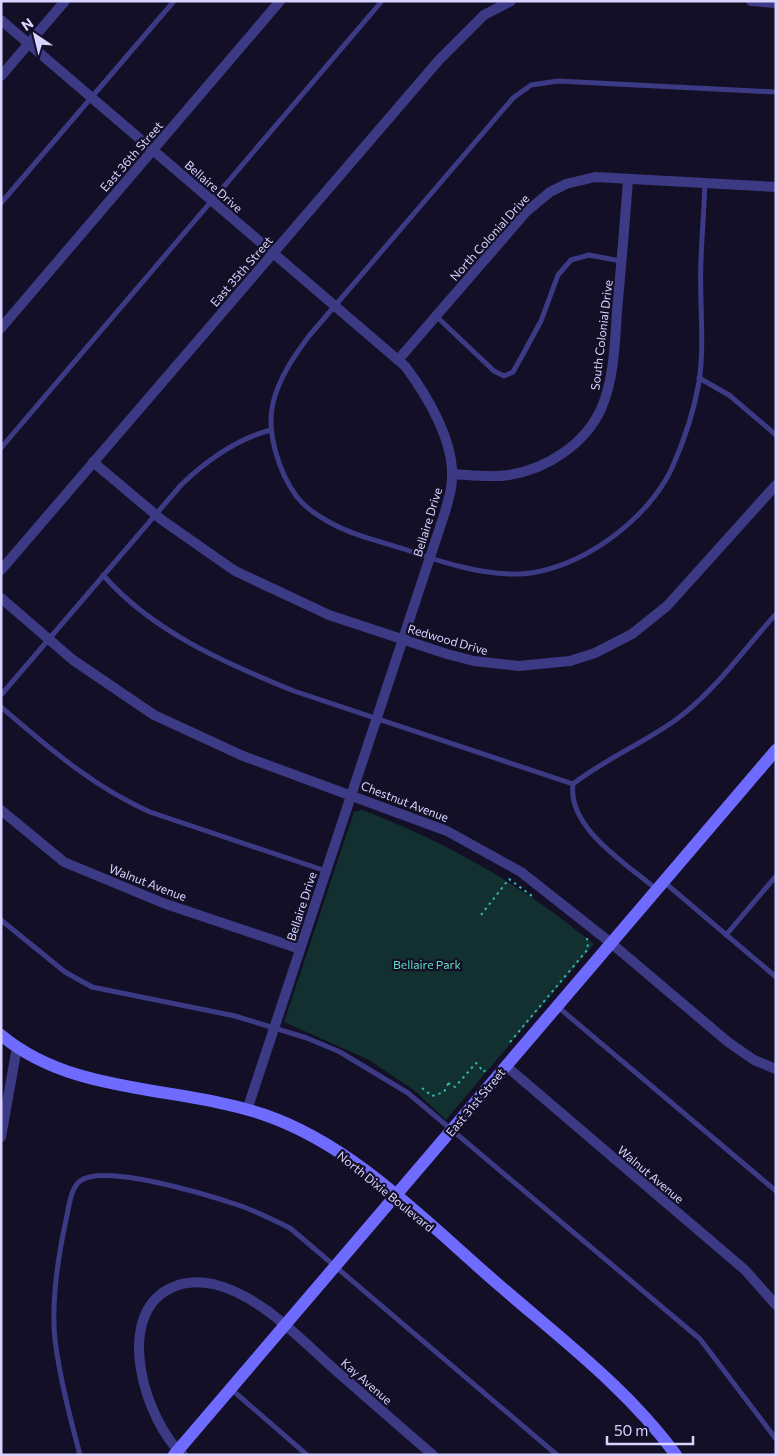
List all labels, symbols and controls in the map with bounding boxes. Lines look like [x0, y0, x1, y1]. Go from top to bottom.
north arrow [10, 10, 60, 60]
text: N [18, 14, 36, 34]
street label: East 36th Street [97, 118, 165, 194]
street label: Bellaire Drive [182, 157, 246, 215]
street label: North Colonial Drive [447, 191, 531, 283]
street label: East 35th Street [207, 233, 275, 309]
street label: South Colonial Drive [587, 279, 615, 391]
street label: Bellaire Drive [410, 486, 444, 558]
street label: Redwood Drive [406, 621, 490, 657]
street label: Chestnut Avenue [359, 778, 451, 824]
street label: Walnut Avenue [107, 861, 189, 903]
street label: Bellaire Drive [283, 870, 319, 942]
park label: Bellaire Park [393, 957, 461, 971]
street label: East 31st Street [442, 1065, 508, 1139]
street label: Walnut Avenue [615, 1142, 687, 1206]
street label: North Dixie Boulevard [335, 1148, 437, 1234]
street label: Kay Avenue [339, 1355, 395, 1407]
scale bar [607, 1414, 693, 1446]
text: 50 m [614, 1421, 648, 1439]

